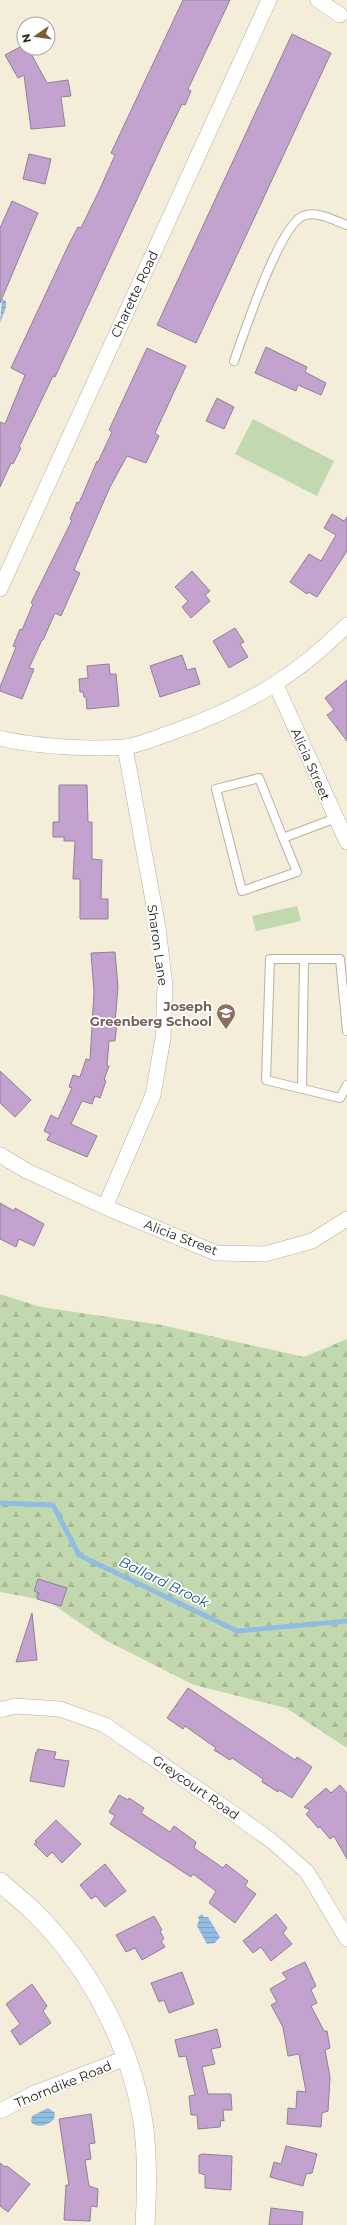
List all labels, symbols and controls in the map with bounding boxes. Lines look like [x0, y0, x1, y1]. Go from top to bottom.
north arrow [16, 16, 56, 56]
text: N [18, 32, 34, 44]
street label: Charette Road [107, 248, 161, 340]
street label: Alicia Street [288, 725, 334, 803]
street label: Sharon Lane [144, 903, 172, 987]
place label: Joseph Greenberg School [90, 998, 212, 1029]
school or university icon: Joseph Greenberg School [215, 1002, 237, 1030]
street label: Alicia Street [142, 1216, 220, 1258]
water label: Ballard Brook [116, 1553, 212, 1612]
street label: Greycourt Road [150, 1751, 242, 1823]
street label: Thorndike Road [12, 2057, 114, 2111]

